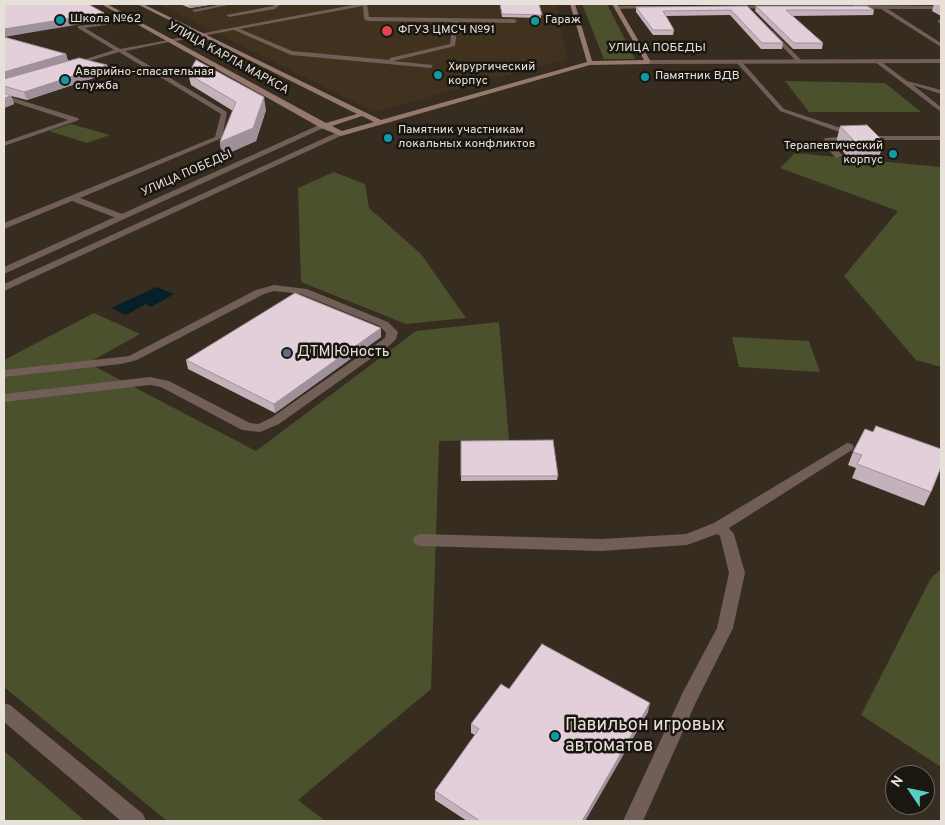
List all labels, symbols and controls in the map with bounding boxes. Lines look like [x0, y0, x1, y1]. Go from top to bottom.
place label: Школа №62 [70, 13, 141, 27]
marker: Школа №62 [54, 14, 66, 26]
place label: Гараж [545, 14, 581, 28]
marker: Гараж [529, 15, 541, 27]
street label: УЛИЦА КАРЛА МАРКСА [165, 20, 291, 98]
marker: ФГУЗ ЦМСЧ №91 [380, 24, 394, 38]
place label: ФГУЗ ЦМСЧ №91 [398, 24, 495, 38]
street label: УЛИЦА ПОБЕДЫ [608, 42, 706, 56]
place label: Хирургический корпус [448, 61, 535, 89]
place label: Аварийно-спасательная служба [75, 66, 214, 94]
marker: Хирургический корпус [432, 69, 444, 81]
place label: Памятник ВДВ [655, 70, 740, 84]
marker: Памятник ВДВ [639, 71, 651, 83]
marker: Аварийно-спасательная служба [59, 74, 71, 86]
place label: Памятник участникам локальных конфликтов [398, 124, 536, 152]
marker: Памятник участникам локальных конфликтов [382, 132, 394, 144]
place label: Терапевтический корпус [784, 140, 883, 168]
street label: УЛИЦА ПОБЕДЫ [139, 148, 235, 200]
marker: Терапевтический корпус [887, 148, 899, 160]
place label: ДТМ Юность [297, 344, 390, 362]
marker: ДТМ Юность [281, 347, 293, 359]
place label: Павильон игровых автоматов [565, 715, 725, 758]
marker: Павильон игровых автоматов [549, 730, 561, 742]
north arrow [885, 765, 935, 815]
text: N [888, 773, 908, 791]

